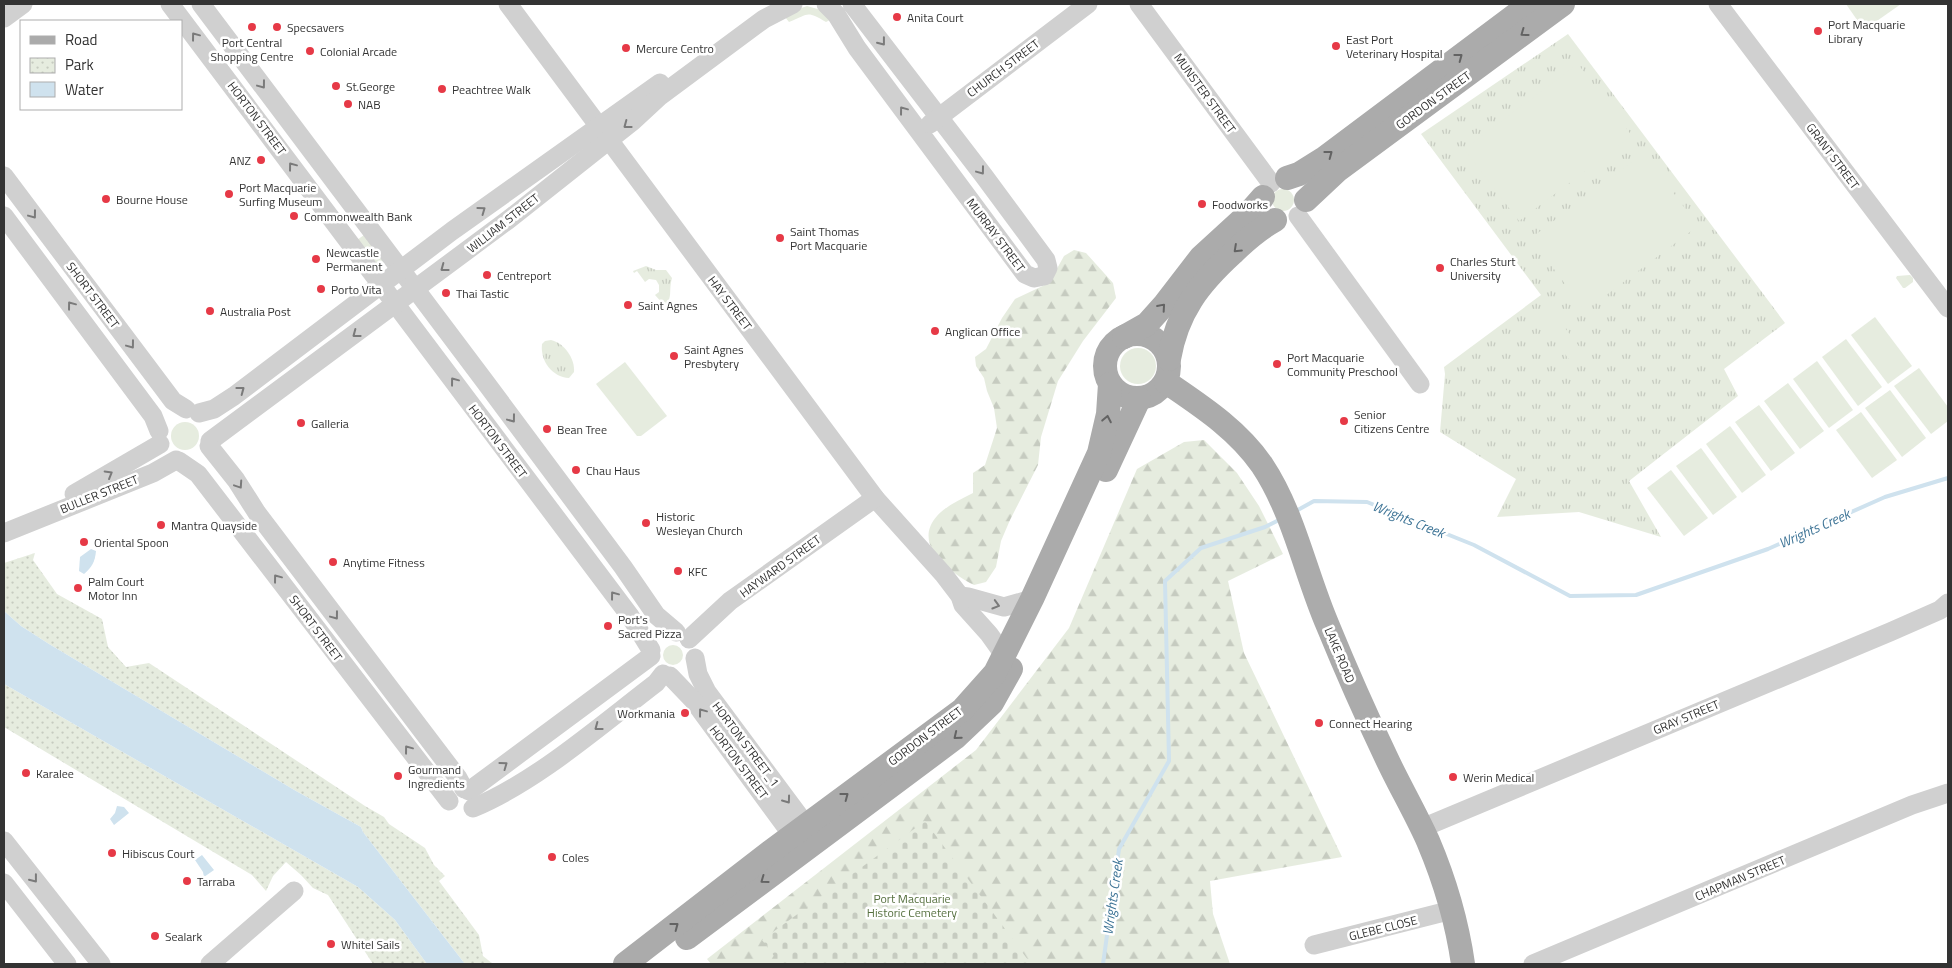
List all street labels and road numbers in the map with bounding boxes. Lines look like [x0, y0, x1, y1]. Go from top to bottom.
street label: CHURCH STREET [963, 34, 1044, 102]
street label: MUNSTER STREET [1169, 49, 1241, 138]
street label: GORDON STREET [1391, 66, 1475, 134]
street label: HORTON STREET [223, 77, 291, 159]
street label: GRANT STREET [1802, 119, 1865, 194]
street label: WILLIAM STREET [463, 188, 544, 257]
street label: MURRAY STREET [962, 194, 1030, 276]
street label: SHORT STREET [62, 258, 125, 333]
street label: HAY STREET [703, 272, 757, 335]
street label: HORTON STREET [464, 400, 532, 482]
street label: BULLER STREET [57, 469, 142, 518]
street label: HAYWARD STREET [735, 530, 825, 602]
street label: SHORT STREET [285, 591, 348, 666]
street label: LAKE ROAD [1320, 624, 1360, 686]
street label: GRAY STREET [1650, 694, 1723, 739]
street label: HORTON STREET_1 [710, 699, 782, 789]
street label: GORDON STREET [884, 701, 967, 770]
street label: HORTON STREET [707, 723, 771, 801]
street label: CHAPMAN STREET [1692, 850, 1789, 906]
street label: GLEBE CLOSE [1347, 910, 1419, 946]

